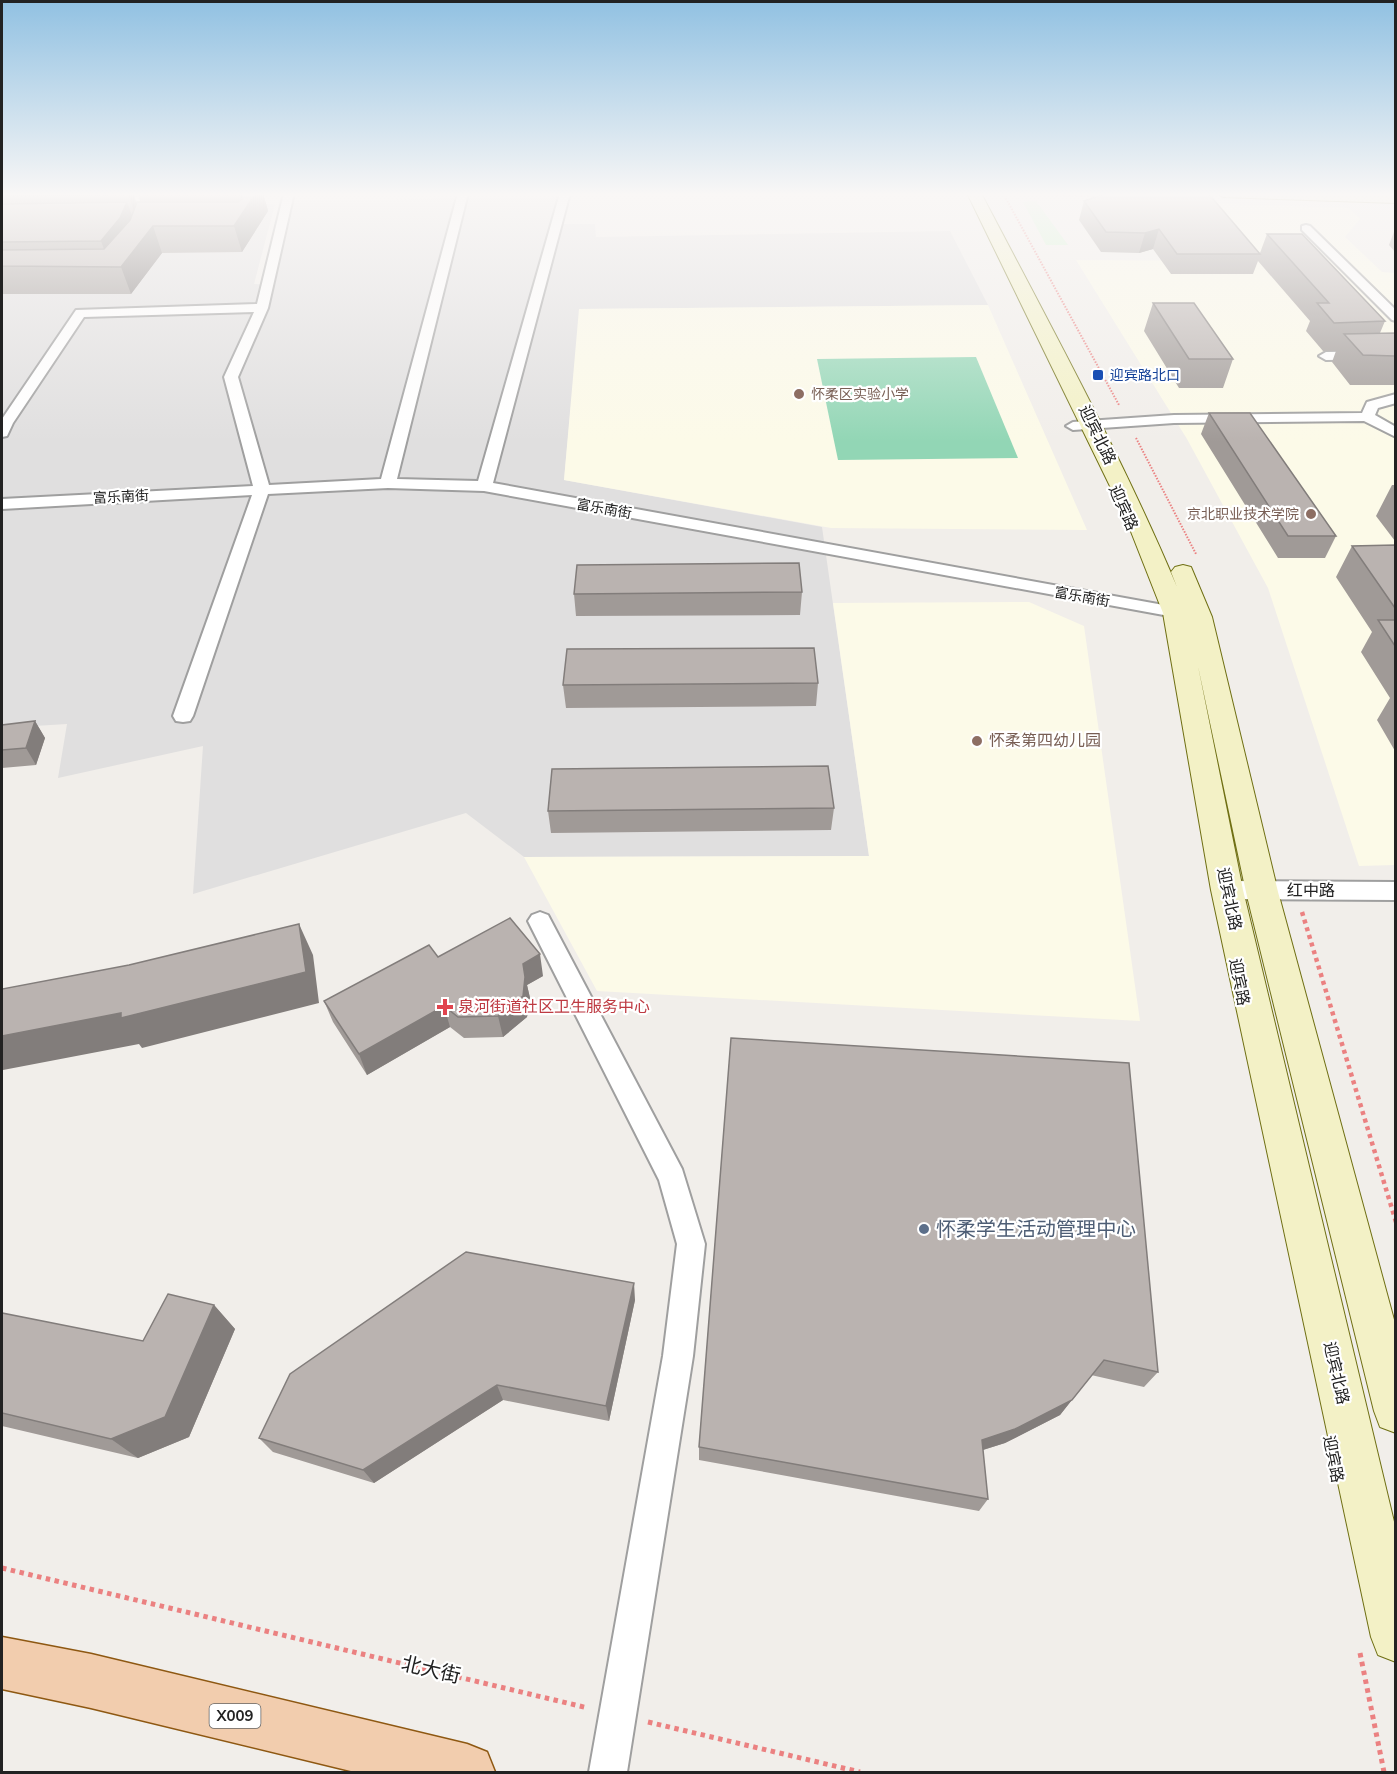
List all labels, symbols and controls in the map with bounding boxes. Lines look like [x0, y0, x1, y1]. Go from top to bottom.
place label: 迎宾路北口 [1110, 366, 1180, 385]
marker: 迎宾路北口 [1091, 368, 1105, 382]
place label: 怀柔区实验小学 [811, 385, 909, 404]
marker: 怀柔区实验小学 [792, 387, 806, 401]
street label: 迎宾北路 [1073, 401, 1121, 469]
street label: 迎宾路 [1103, 482, 1143, 534]
street label: 富乐南街 [93, 486, 149, 508]
street label: 富乐南街 [575, 495, 633, 523]
place label: 京北职业技术学院 [1187, 505, 1299, 524]
marker: 京北职业技术学院 [1304, 507, 1318, 521]
street label: 富乐南街 [1053, 583, 1111, 611]
place label: 怀柔第四幼儿园 [989, 730, 1101, 752]
marker: 怀柔第四幼儿园 [970, 734, 984, 748]
street label: 迎宾北路 [1212, 865, 1246, 933]
street label: 红中路 [1287, 880, 1335, 902]
street label: 迎宾路 [1224, 956, 1254, 1008]
place label: 泉河街道社区卫生服务中心 [458, 996, 650, 1018]
marker: 泉河街道社区卫生服务中心 [436, 998, 454, 1016]
place label: 怀柔学生活动管理中心 [936, 1216, 1136, 1243]
marker: 怀柔学生活动管理中心 [917, 1222, 931, 1236]
street label: 迎宾北路 [1318, 1339, 1354, 1407]
street label: 迎宾路 [1318, 1433, 1348, 1485]
street label: 北大街 [399, 1650, 463, 1690]
road number: X009 [210, 1704, 260, 1728]

